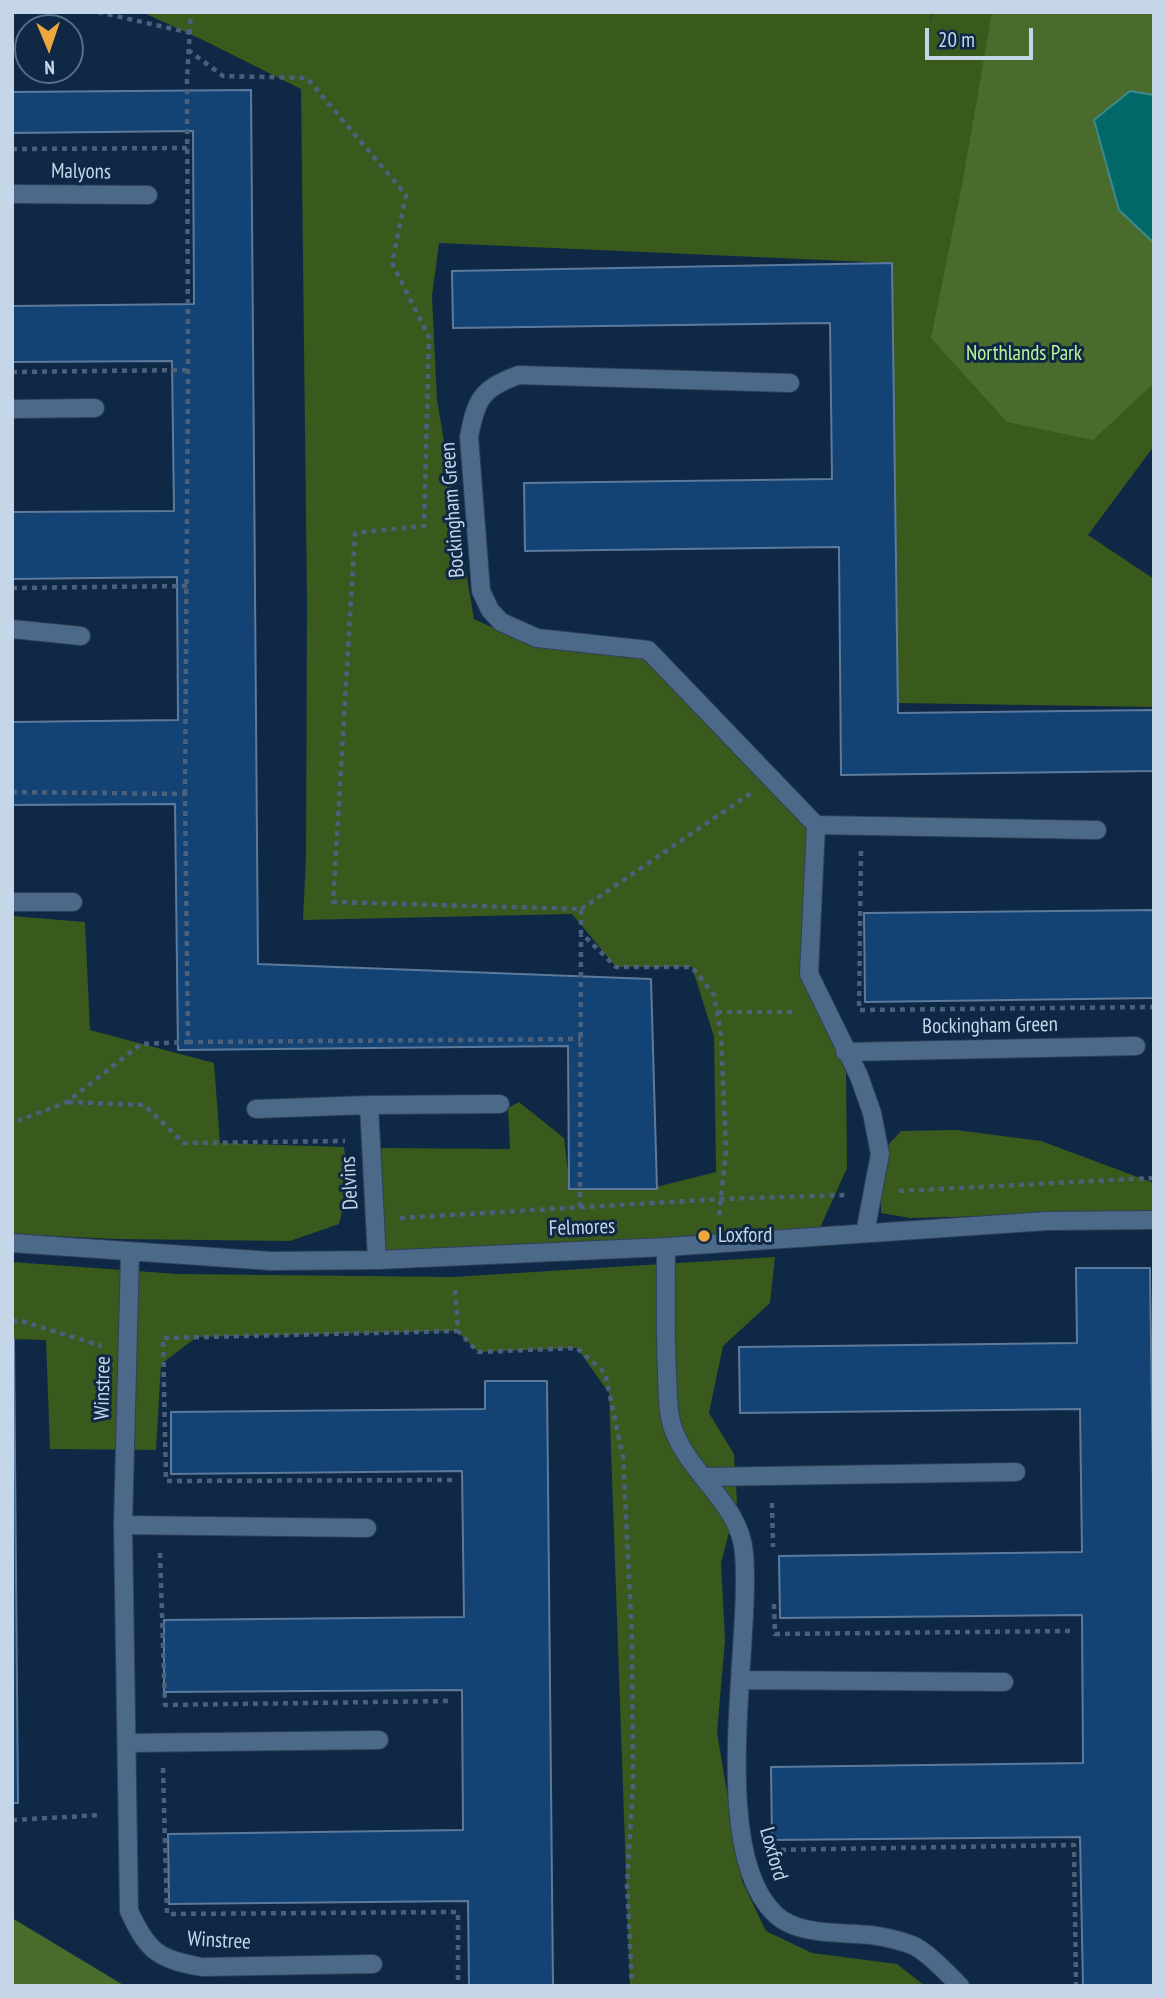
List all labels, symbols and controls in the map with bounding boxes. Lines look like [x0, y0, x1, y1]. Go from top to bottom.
north arrow [14, 14, 84, 84]
scale bar [928, 14, 1036, 58]
text: 20 m [938, 26, 975, 53]
text: N [44, 56, 55, 80]
street label: Malyons [51, 159, 111, 185]
park label: Northlands Park [966, 341, 1082, 367]
street label: Bockingham Green [436, 441, 470, 579]
street label: Bockingham Green [922, 1012, 1058, 1040]
street label: Delvins [336, 1156, 364, 1210]
street label: Felmores [548, 1214, 616, 1242]
place label: Loxford [718, 1223, 772, 1249]
marker: Loxford [696, 1228, 712, 1244]
street label: Winstree [90, 1356, 116, 1420]
street label: Loxford [753, 1824, 793, 1884]
street label: Winstree [187, 1927, 251, 1955]

